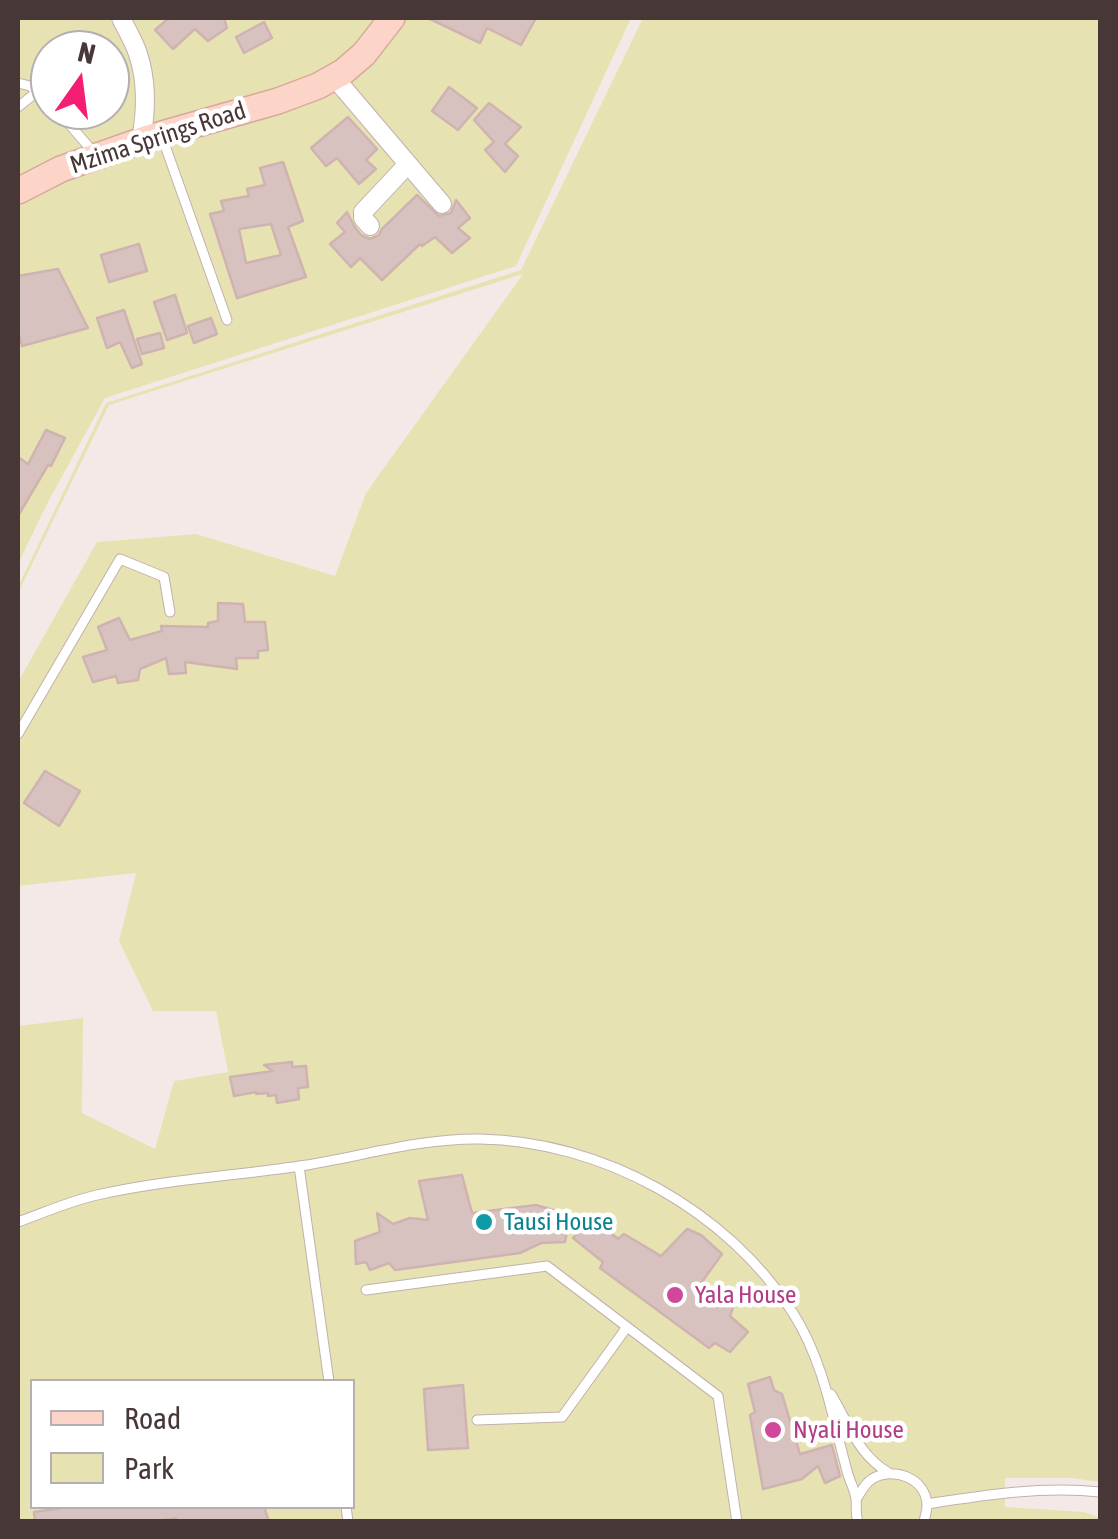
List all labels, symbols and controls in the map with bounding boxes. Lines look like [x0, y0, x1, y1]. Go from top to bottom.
north arrow [30, 30, 130, 130]
text: N [75, 35, 99, 70]
street label: Mzima Springs Road [66, 95, 250, 181]
place label: Tausi House [504, 1207, 613, 1237]
marker: Tausi House [473, 1211, 495, 1233]
place label: Yala House [695, 1280, 796, 1310]
marker: Yala House [664, 1284, 686, 1306]
legend [30, 1379, 355, 1509]
text: Road [124, 1401, 181, 1435]
place label: Nyali House [793, 1415, 904, 1445]
marker: Nyali House [762, 1419, 784, 1441]
text: Park [124, 1451, 174, 1485]

